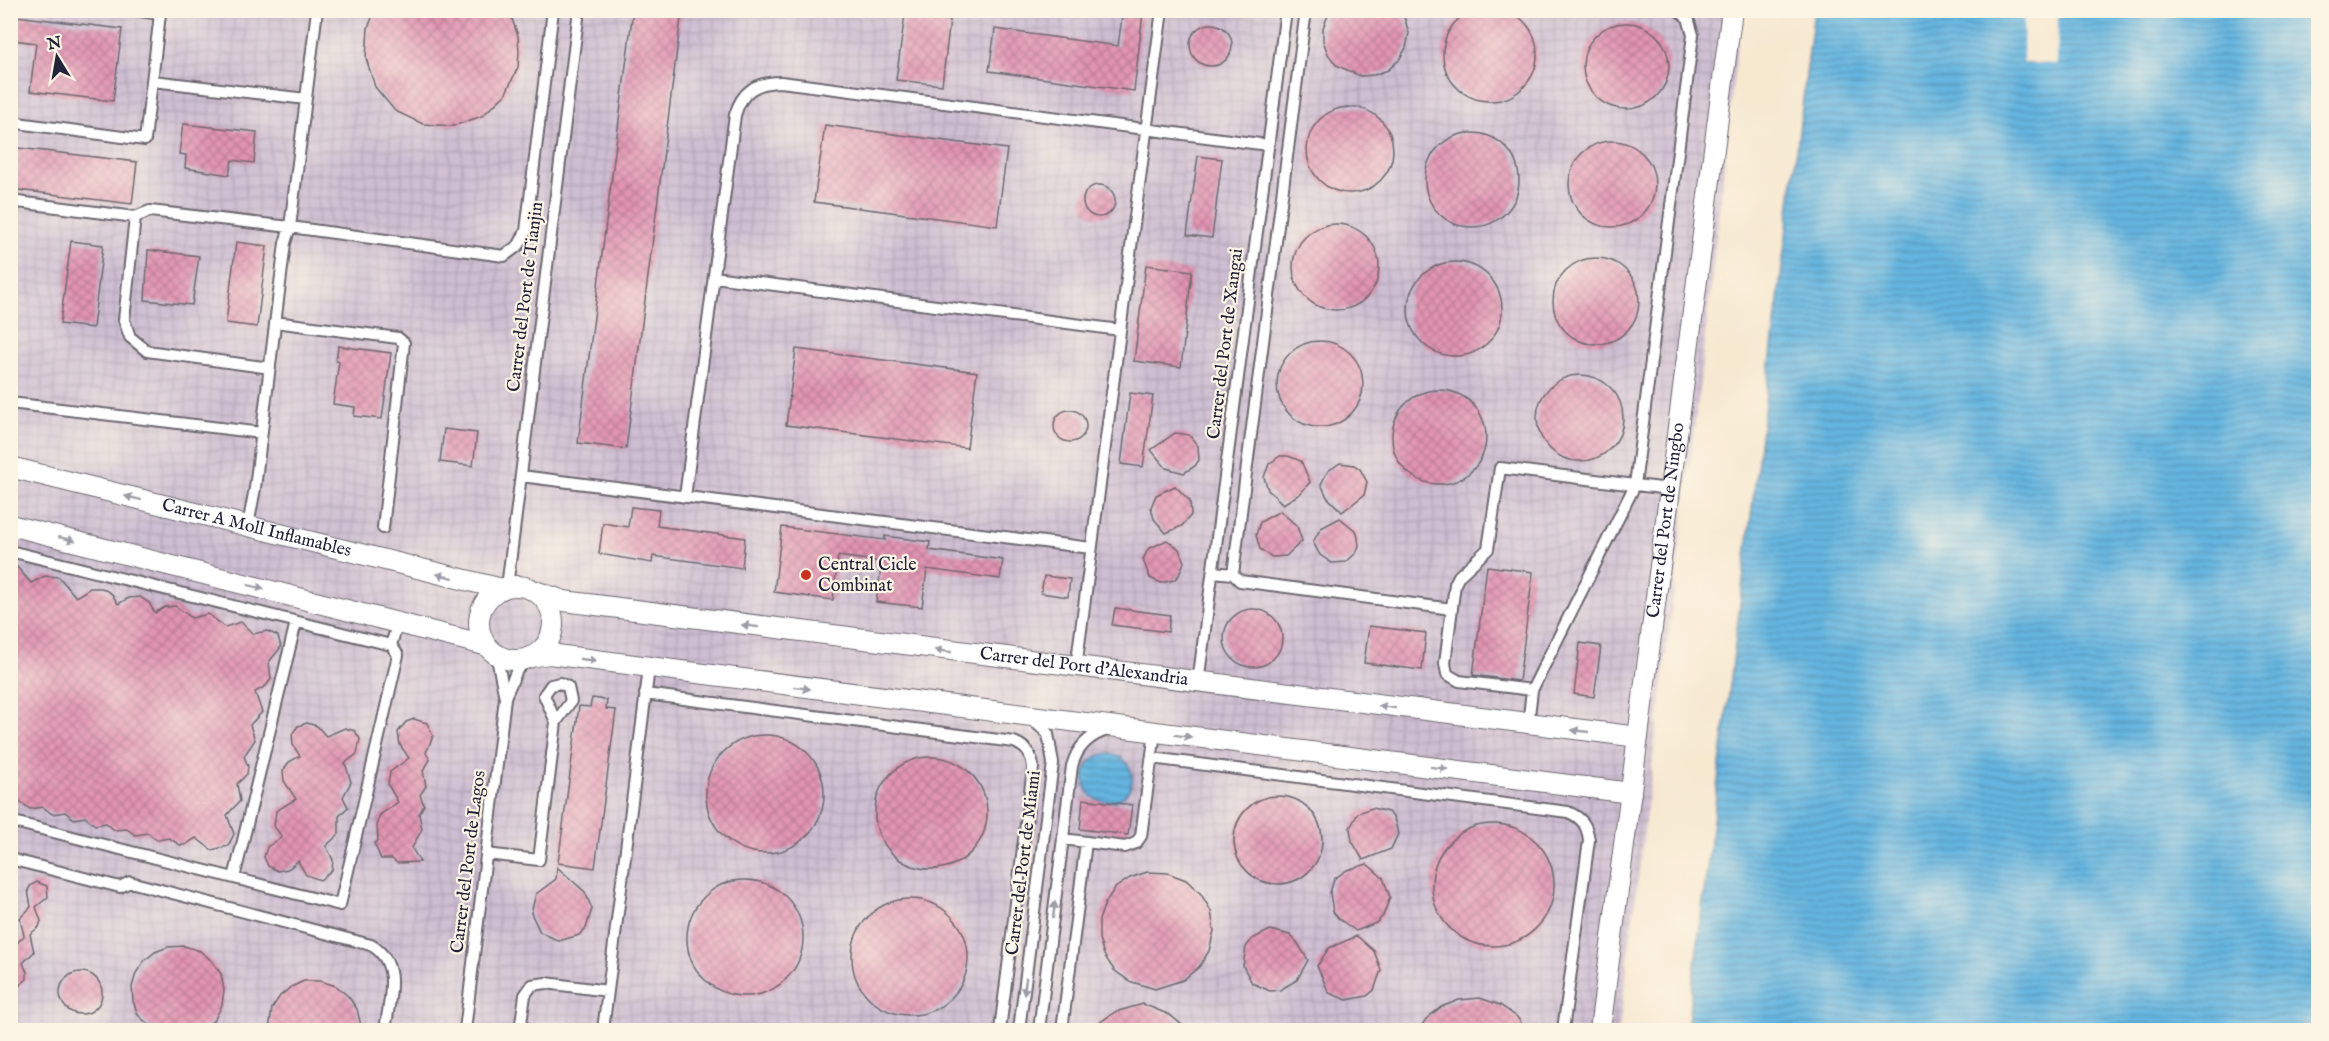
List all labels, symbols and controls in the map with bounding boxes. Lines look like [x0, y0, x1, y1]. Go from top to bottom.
north arrow [27, 27, 87, 87]
text: N [45, 33, 63, 56]
street label: Carrer del Port de Tianjin [503, 200, 549, 393]
street label: Carrer del Port de Xangai [1203, 247, 1249, 441]
street label: Carrer del Port de Ningbo [1642, 421, 1690, 619]
one-way arrow [124, 492, 143, 502]
street label: Carrer A Moll Inflamables [159, 494, 354, 563]
one-way arrow [58, 534, 76, 544]
place label: Central Cicle Combinat [818, 554, 916, 598]
marker: Central Cicle Combinat [799, 568, 813, 582]
one-way arrow [436, 570, 454, 580]
one-way arrow [247, 582, 266, 592]
one-way arrow [740, 621, 759, 630]
street label: Carrer del Port d'Alexandria [978, 642, 1190, 691]
one-way arrow [934, 646, 953, 655]
one-way arrow [579, 655, 598, 664]
one-way arrow [793, 683, 812, 693]
one-way arrow [1377, 702, 1396, 712]
one-way arrow [1571, 726, 1590, 736]
one-way arrow [1174, 731, 1193, 741]
one-way arrow [1430, 764, 1449, 773]
street label: Carrer del Port de Lagos [446, 769, 492, 955]
street label: Carrer del Port de Miami [1001, 769, 1047, 957]
one-way arrow [1049, 900, 1058, 919]
one-way arrow [1021, 977, 1030, 996]

